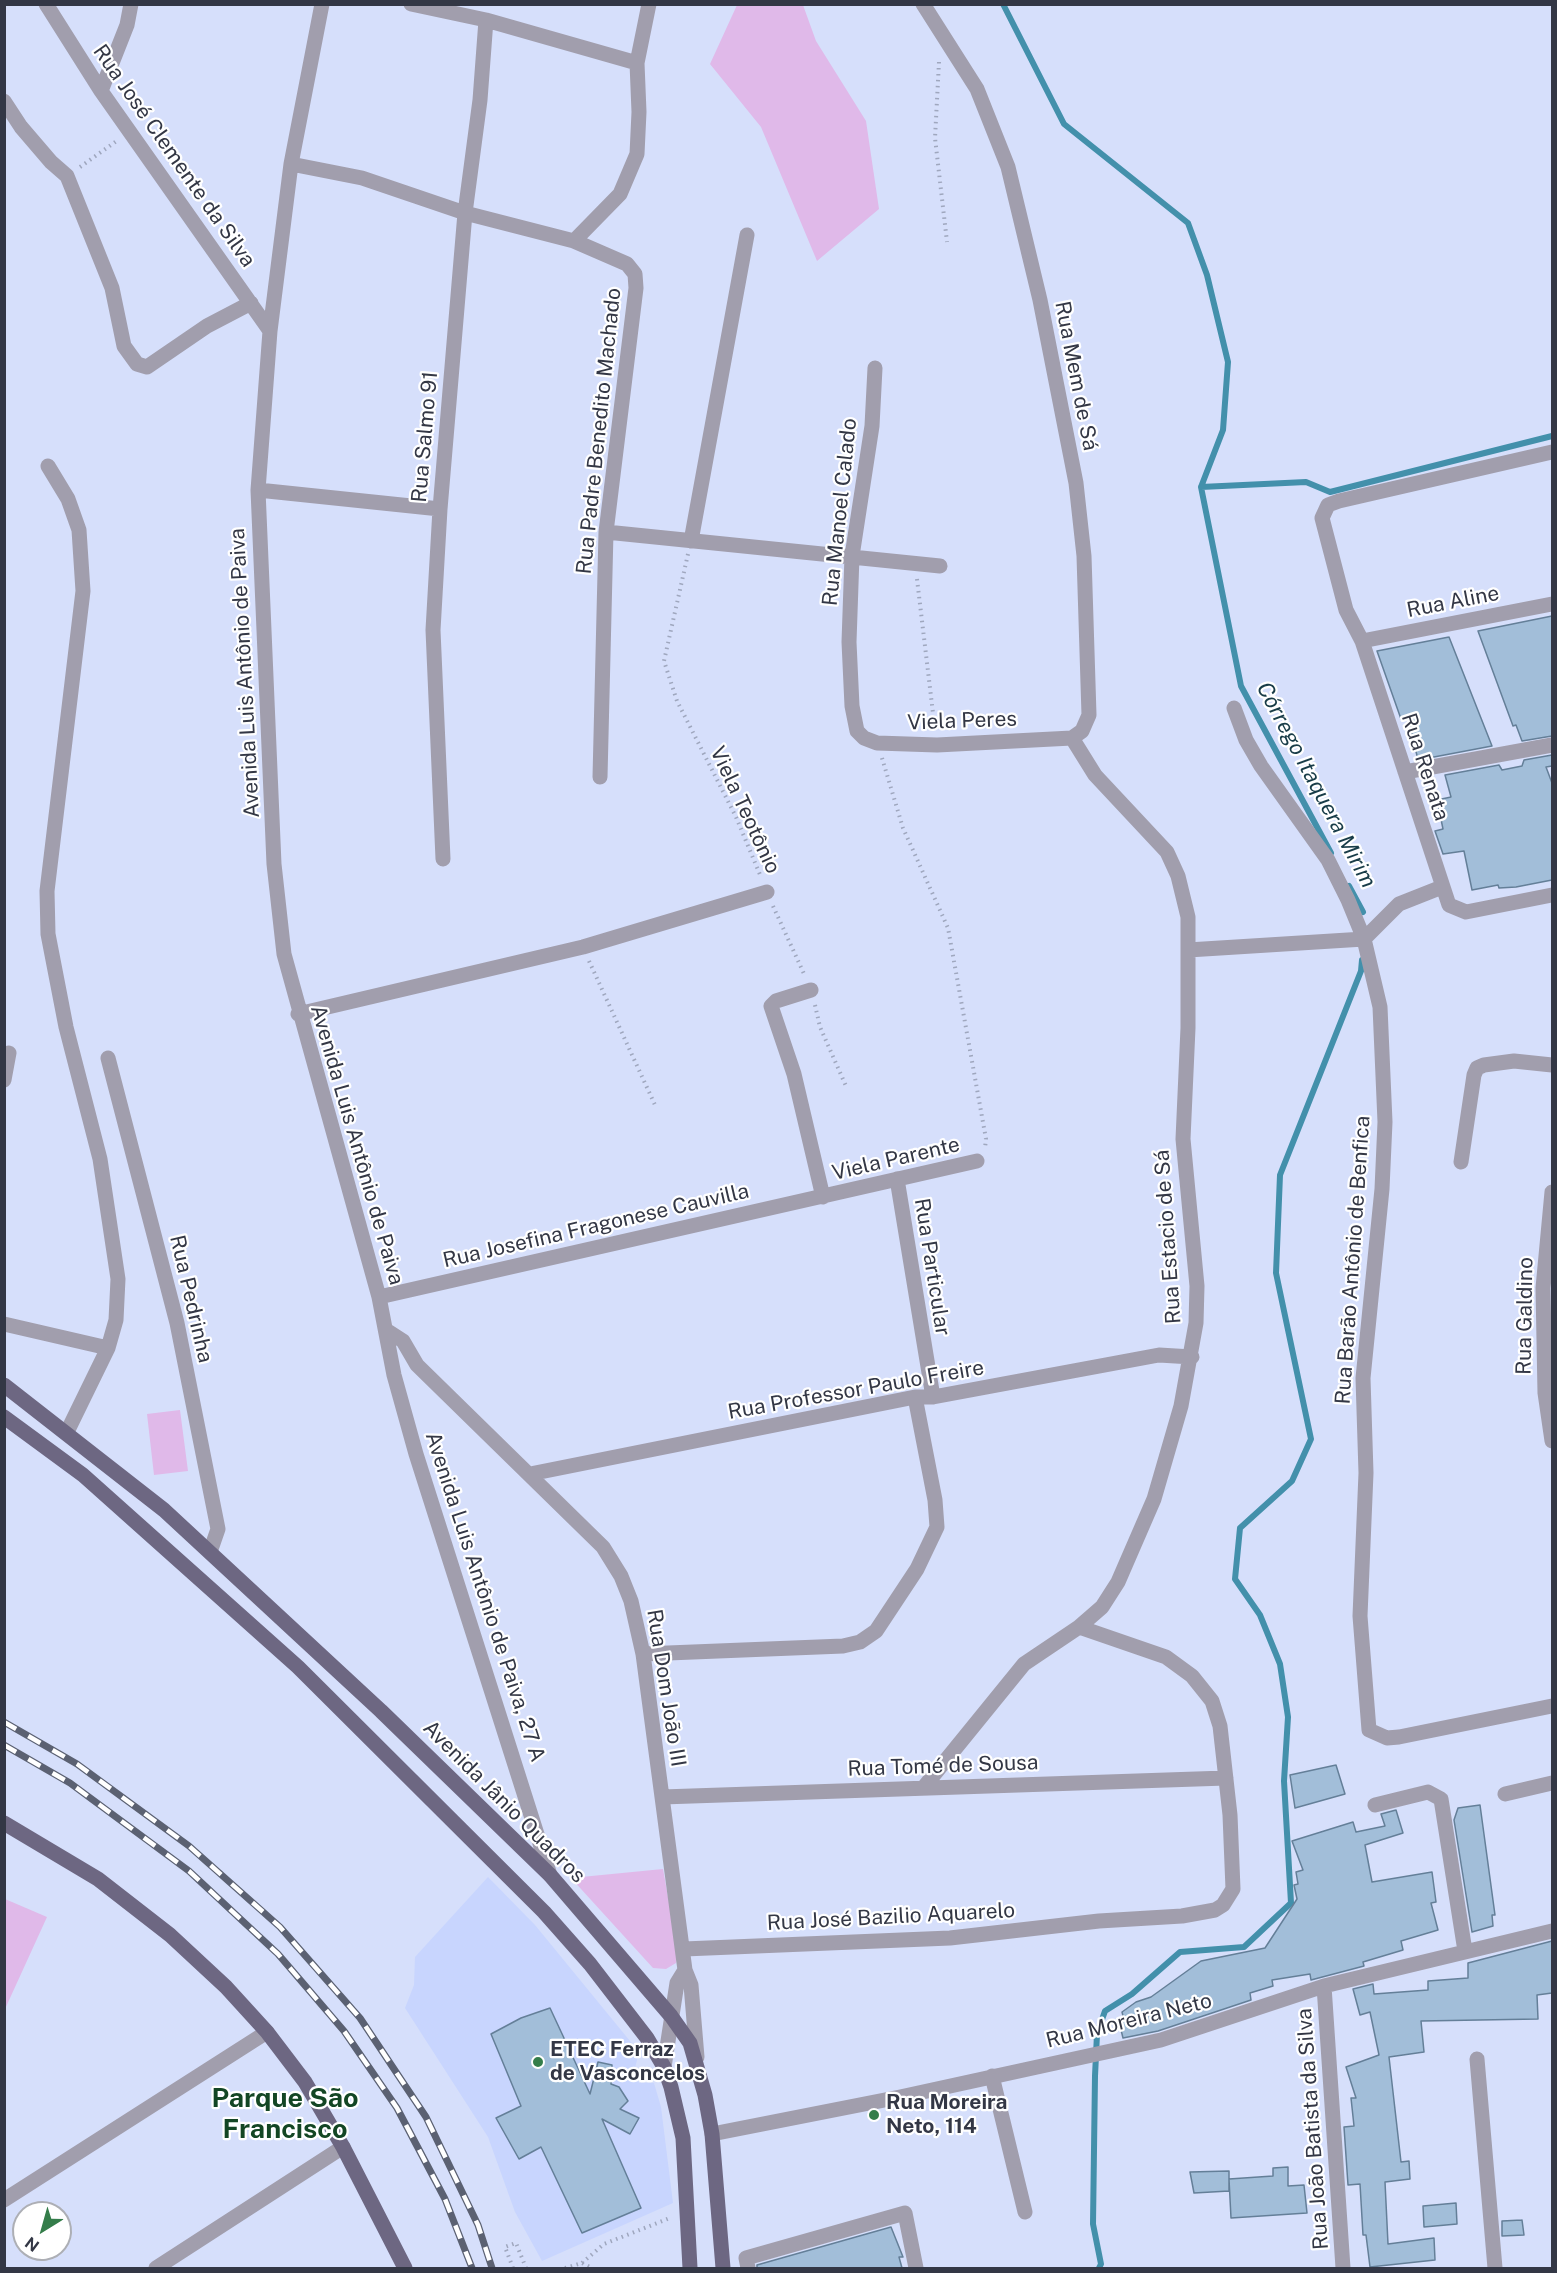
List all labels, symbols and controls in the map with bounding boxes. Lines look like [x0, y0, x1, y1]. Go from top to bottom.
street label: Rua José Clemente da Silva [87, 40, 261, 272]
street label: Rua Padre Benedito Machado [571, 287, 627, 575]
street label: Rua Mem de Sá [1049, 299, 1103, 453]
street label: Rua Salmo 91 [407, 370, 443, 504]
street label: Rua Manoel Calado [818, 417, 862, 607]
street label: Avenida Luis Antônio de Paiva [225, 528, 265, 818]
street label: Rua Aline [1405, 581, 1501, 623]
water label: Córrego Itaquera Mirim [1251, 678, 1381, 892]
street label: Viela Peres [907, 706, 1017, 736]
street label: Rua Renata [1396, 710, 1454, 824]
street label: Viela Teotônio [705, 742, 785, 878]
street label: Avenida Luis Antônio de Paiva [305, 1002, 409, 1288]
street label: Rua Barão Antônio de Benfica [1330, 1115, 1376, 1405]
street label: Viela Parente [830, 1132, 962, 1186]
street label: Rua Estacio de Sá [1149, 1149, 1187, 1325]
street label: Rua Josefina Fragonese Cauvilla [440, 1178, 752, 1274]
street label: Rua Particular [909, 1196, 955, 1338]
street label: Rua Pedrinha [164, 1233, 218, 1365]
street label: Rua Galdino [1511, 1257, 1539, 1375]
street label: Rua Professor Paulo Freire [726, 1355, 986, 1425]
street label: Avenida Luis Antônio de Paiva, 27 A [420, 1429, 550, 1765]
street label: Rua Dom João III [641, 1608, 691, 1768]
street label: Avenida Jânio Quadros [418, 1716, 590, 1888]
street label: Rua Tomé de Sousa [847, 1750, 1039, 1782]
street label: Rua José Bazilio Aquarelo [766, 1898, 1016, 1936]
street label: Rua Moreira Neto [1044, 1988, 1214, 2054]
street label: Rua João Batista da Silva [1292, 2008, 1334, 2250]
place label: ETEC Ferraz de Vasconcelos [550, 2037, 705, 2087]
marker: ETEC Ferraz de Vasconcelos [531, 2055, 545, 2069]
district label: Parque São Francisco [211, 2083, 359, 2146]
place label: Rua Moreira Neto, 114 [886, 2090, 1007, 2140]
marker: Rua Moreira Neto, 114 [867, 2108, 881, 2122]
north arrow [12, 2201, 72, 2261]
text: N [21, 2233, 43, 2256]

